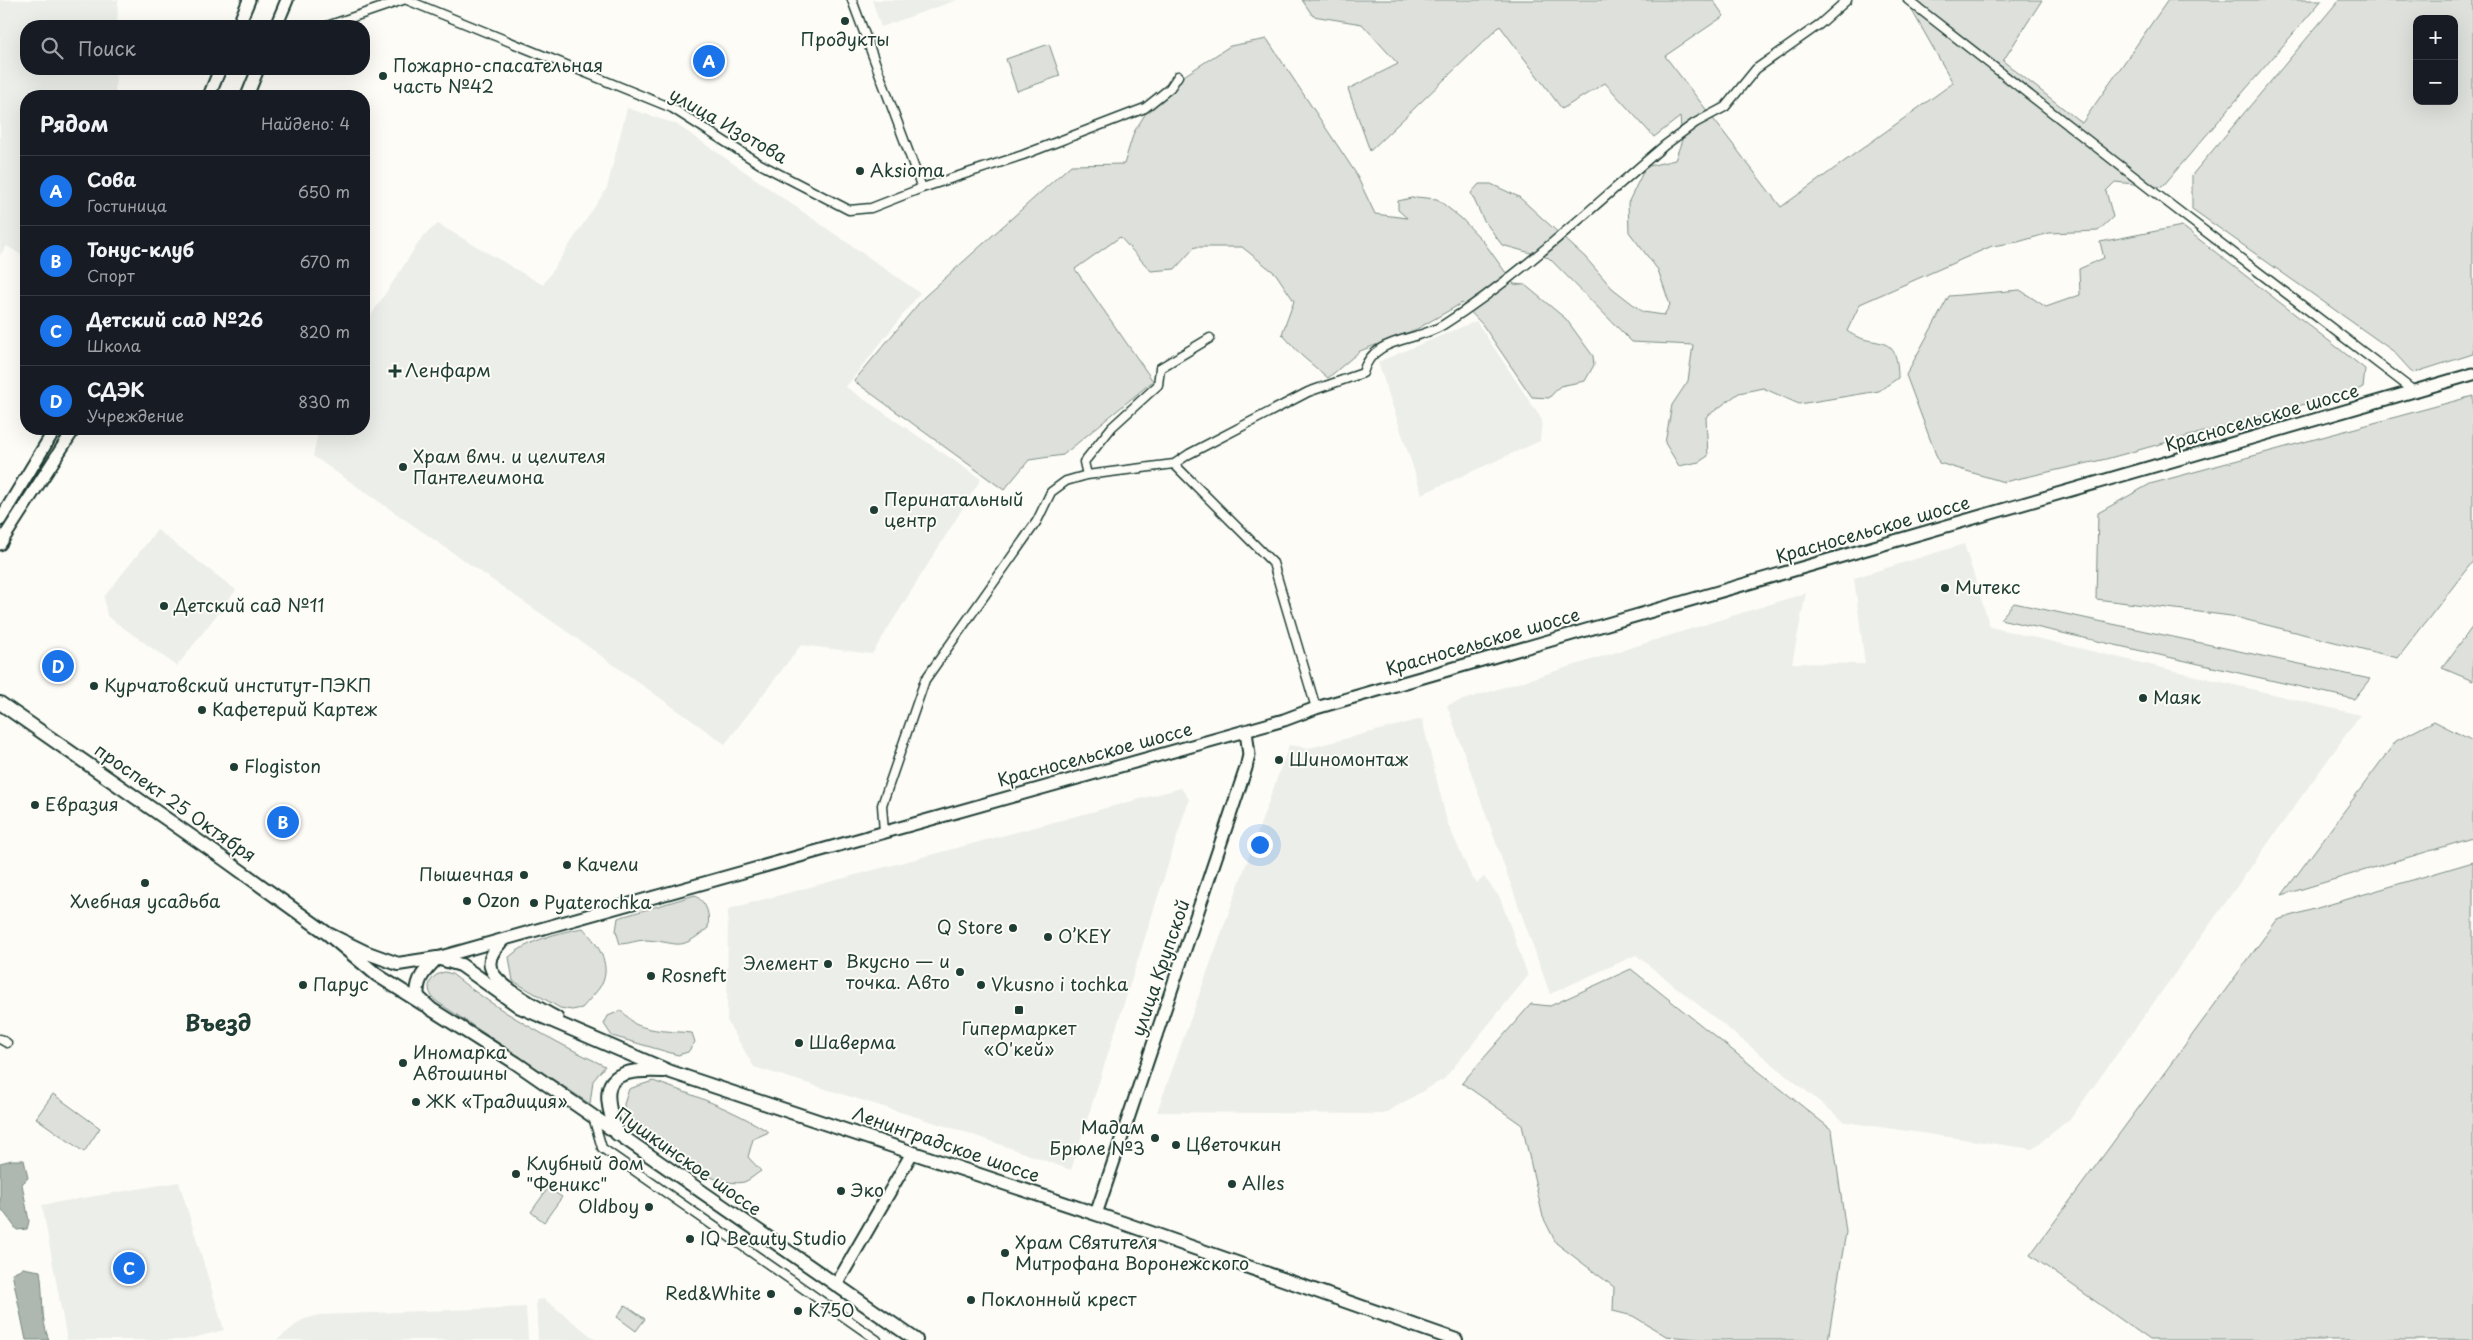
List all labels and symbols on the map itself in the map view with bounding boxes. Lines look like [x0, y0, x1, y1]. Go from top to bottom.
marker: Продукты [839, 15, 851, 27]
place label: Продукты [801, 25, 889, 52]
pin: A [693, 42, 725, 80]
place label: Пожарно-спасательная часть №42 [393, 51, 603, 99]
marker: Пожарно-спасательная часть №42 [377, 70, 389, 82]
street label: улица Изотова [665, 80, 794, 170]
place label: Aksioma [870, 156, 945, 183]
marker: Aksioma [854, 165, 866, 177]
place label: Ленфарм [405, 356, 491, 383]
marker: Ленфарм [389, 365, 401, 377]
street label: Красносельское шоссе [2162, 376, 2362, 457]
place label: Храм вмч. и целителя Пантелеимона [413, 442, 606, 490]
marker: Храм вмч. и целителя Пантелеимона [397, 461, 409, 473]
place label: Перинатальный центр [884, 485, 1023, 533]
street label: Красносельское шоссе [1773, 488, 1973, 569]
marker: Перинатальный центр [868, 504, 880, 516]
place label: Митекс [1955, 573, 2020, 600]
marker: Митекс [1939, 582, 1951, 594]
place label: Детский сад №11 [173, 591, 325, 618]
marker: Детский сад №11 [158, 600, 170, 612]
street label: Красносельское шоссе [1383, 600, 1583, 681]
pin: D [42, 647, 74, 685]
place label: Курчатовский институт-ПЭКП [104, 671, 371, 698]
marker: Курчатовский институт-ПЭКП [88, 680, 100, 692]
place label: Маяк [2153, 683, 2201, 710]
marker: Маяк [2137, 692, 2149, 704]
place label: Кафетерий Картеж [212, 695, 378, 722]
marker: Кафетерий Картеж [196, 704, 208, 716]
street label: Красносельское шоссе [994, 715, 1195, 793]
street label: проспект 25 Октября [90, 736, 262, 868]
place label: Шиномонтаж [1289, 745, 1409, 772]
place label: Flogiston [244, 752, 321, 779]
marker: Шиномонтаж [1273, 754, 1285, 766]
marker: Flogiston [228, 761, 240, 773]
place label: Евразия [45, 790, 119, 817]
marker: Евразия [29, 799, 41, 811]
pin: B [267, 803, 299, 841]
your location [1247, 832, 1273, 858]
place label: Качели [577, 850, 639, 877]
marker: Качели [561, 859, 573, 871]
place label: Пышечная [419, 860, 514, 887]
marker: Пышечная [518, 869, 530, 881]
marker: Хлебная усадьба [139, 877, 151, 889]
place label: Ozon [477, 886, 520, 913]
place label: Хлебная усадьба [70, 887, 221, 914]
place label: Pyaterochka [544, 888, 652, 915]
marker: Ozon [461, 895, 473, 907]
street label: улица Крупской [1124, 895, 1196, 1040]
marker: Pyaterochka [528, 897, 540, 909]
place label: Q Store [937, 913, 1003, 940]
marker: Q Store [1007, 922, 1019, 934]
place label: O’KEY [1058, 922, 1112, 949]
marker: O’KEY [1042, 931, 1054, 943]
place label: Вкусно — и точка. Авто [846, 947, 950, 995]
place label: Элемент [743, 949, 818, 976]
marker: Элемент [822, 958, 834, 970]
place label: Rosneft [661, 961, 727, 988]
marker: Вкусно — и точка. Авто [954, 966, 966, 978]
place label: Парус [313, 970, 369, 997]
marker: Rosneft [645, 970, 657, 982]
place label: Vkusno i tochka [991, 970, 1129, 997]
marker: Парус [297, 979, 309, 991]
marker: Vkusno i tochka [975, 979, 987, 991]
marker: Гипермаркет «О'кей» [1013, 1004, 1025, 1016]
district label: Въезд [185, 1005, 251, 1038]
place label: Гипермаркет «О'кей» [961, 1014, 1077, 1062]
place label: Шаверма [809, 1028, 896, 1055]
marker: Шаверма [793, 1037, 805, 1049]
place label: Иномарка Автошины [413, 1038, 508, 1086]
marker: Иномарка Автошины [397, 1057, 409, 1069]
place label: ЖК «Традиция» [425, 1087, 568, 1114]
marker: ЖК «Традиция» [410, 1096, 422, 1108]
street label: Ленинградское шоссе [849, 1099, 1044, 1188]
street label: Пушкинское шоссе [610, 1100, 768, 1222]
place label: Мадам Брюле №3 [1050, 1113, 1145, 1161]
place label: Цветочкин [1186, 1130, 1282, 1157]
marker: Мадам Брюле №3 [1149, 1132, 1161, 1144]
marker: Цветочкин [1170, 1139, 1182, 1151]
place label: Клубный дом "Феникс" [526, 1149, 644, 1197]
marker: Клубный дом "Феникс" [510, 1168, 522, 1180]
place label: Alles [1242, 1169, 1284, 1196]
place label: Эко [850, 1176, 884, 1203]
marker: Alles [1226, 1178, 1238, 1190]
marker: Эко [835, 1185, 847, 1197]
place label: Oldboy [578, 1192, 639, 1219]
marker: Oldboy [643, 1201, 655, 1213]
place label: IQ Beauty Studio [700, 1224, 847, 1251]
place label: Храм Святителя Митрофана Воронежского [1015, 1228, 1249, 1276]
marker: IQ Beauty Studio [684, 1233, 696, 1245]
marker: Храм Святителя Митрофана Воронежского [999, 1247, 1011, 1259]
pin: C [113, 1249, 145, 1287]
place label: Red&White [665, 1279, 761, 1306]
place label: Поклонный крест [981, 1285, 1137, 1312]
marker: Red&White [765, 1288, 777, 1300]
marker: Поклонный крест [965, 1294, 977, 1306]
place label: К750 [808, 1296, 854, 1323]
marker: К750 [792, 1305, 804, 1317]

